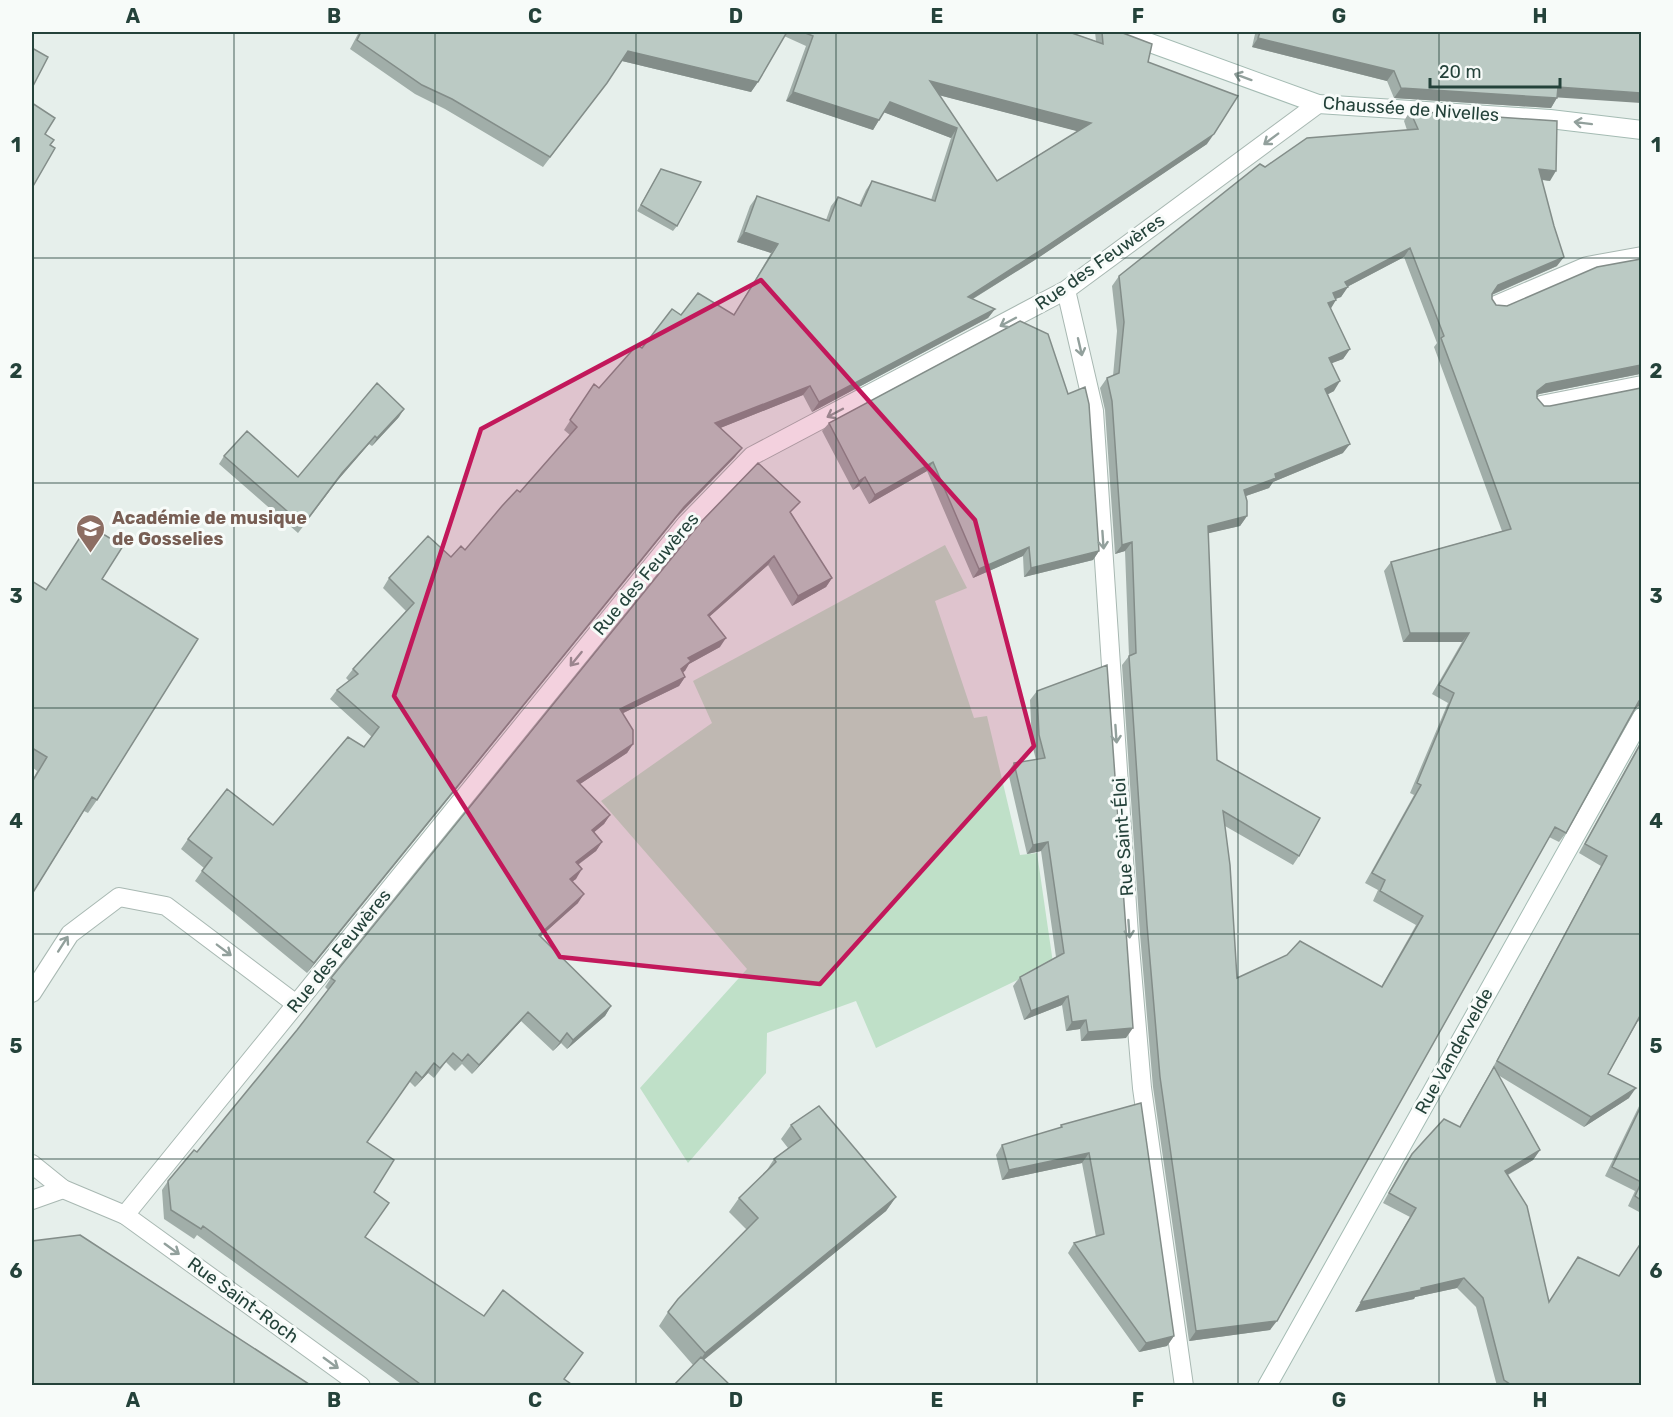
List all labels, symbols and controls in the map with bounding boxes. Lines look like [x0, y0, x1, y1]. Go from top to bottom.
text: A [126, 4, 141, 28]
text: B [327, 4, 341, 28]
text: C [528, 4, 542, 28]
text: D [729, 4, 743, 28]
text: E [931, 4, 943, 28]
text: F [1132, 4, 1144, 28]
text: G [1332, 4, 1346, 28]
text: H [1533, 4, 1547, 28]
scale bar [1430, 51, 1560, 89]
text: 20 m [1439, 61, 1481, 83]
one-way arrow [1234, 70, 1253, 81]
street label: Chaussée de Nivelles [1322, 92, 1500, 126]
one-way arrow [1574, 117, 1594, 128]
one-way arrow [1263, 132, 1279, 145]
text: 1 [11, 133, 21, 157]
text: 1 [1651, 133, 1661, 157]
street label: Rue des Feuwères [1031, 209, 1169, 315]
one-way arrow [999, 317, 1017, 328]
one-way arrow [1074, 337, 1086, 356]
text: 2 [10, 359, 23, 383]
text: 2 [1650, 359, 1663, 383]
one-way arrow [827, 407, 844, 419]
place label: Académie de musique de Gosselies [112, 507, 307, 550]
street label: Rue des Feuwères [588, 508, 704, 640]
school or university icon: Académie de musique de Gosselies [75, 512, 107, 554]
one-way arrow [1098, 529, 1109, 549]
text: 3 [9, 584, 23, 608]
text: 3 [1649, 584, 1663, 608]
one-way arrow [569, 651, 582, 667]
one-way arrow [1111, 724, 1122, 744]
street label: Rue Saint-Éloi [1108, 777, 1138, 897]
text: 4 [9, 809, 23, 833]
text: 4 [1649, 809, 1663, 833]
street label: Rue des Feuwères [282, 885, 396, 1017]
one-way arrow [1124, 918, 1135, 938]
one-way arrow [57, 936, 69, 953]
one-way arrow [216, 943, 232, 956]
street label: Rue Vandervelde [1410, 984, 1498, 1118]
text: 5 [10, 1034, 23, 1058]
text: 5 [1650, 1034, 1663, 1058]
one-way arrow [164, 1243, 180, 1255]
street label: Rue Saint-Roch [183, 1252, 303, 1348]
text: 6 [9, 1259, 23, 1283]
text: 6 [1649, 1259, 1663, 1283]
one-way arrow [322, 1357, 338, 1369]
text: A [126, 1388, 141, 1412]
text: B [327, 1388, 341, 1412]
text: C [528, 1388, 542, 1412]
text: D [729, 1388, 743, 1412]
text: E [931, 1388, 943, 1412]
text: F [1132, 1388, 1144, 1412]
text: G [1332, 1388, 1346, 1412]
text: H [1533, 1388, 1547, 1412]

